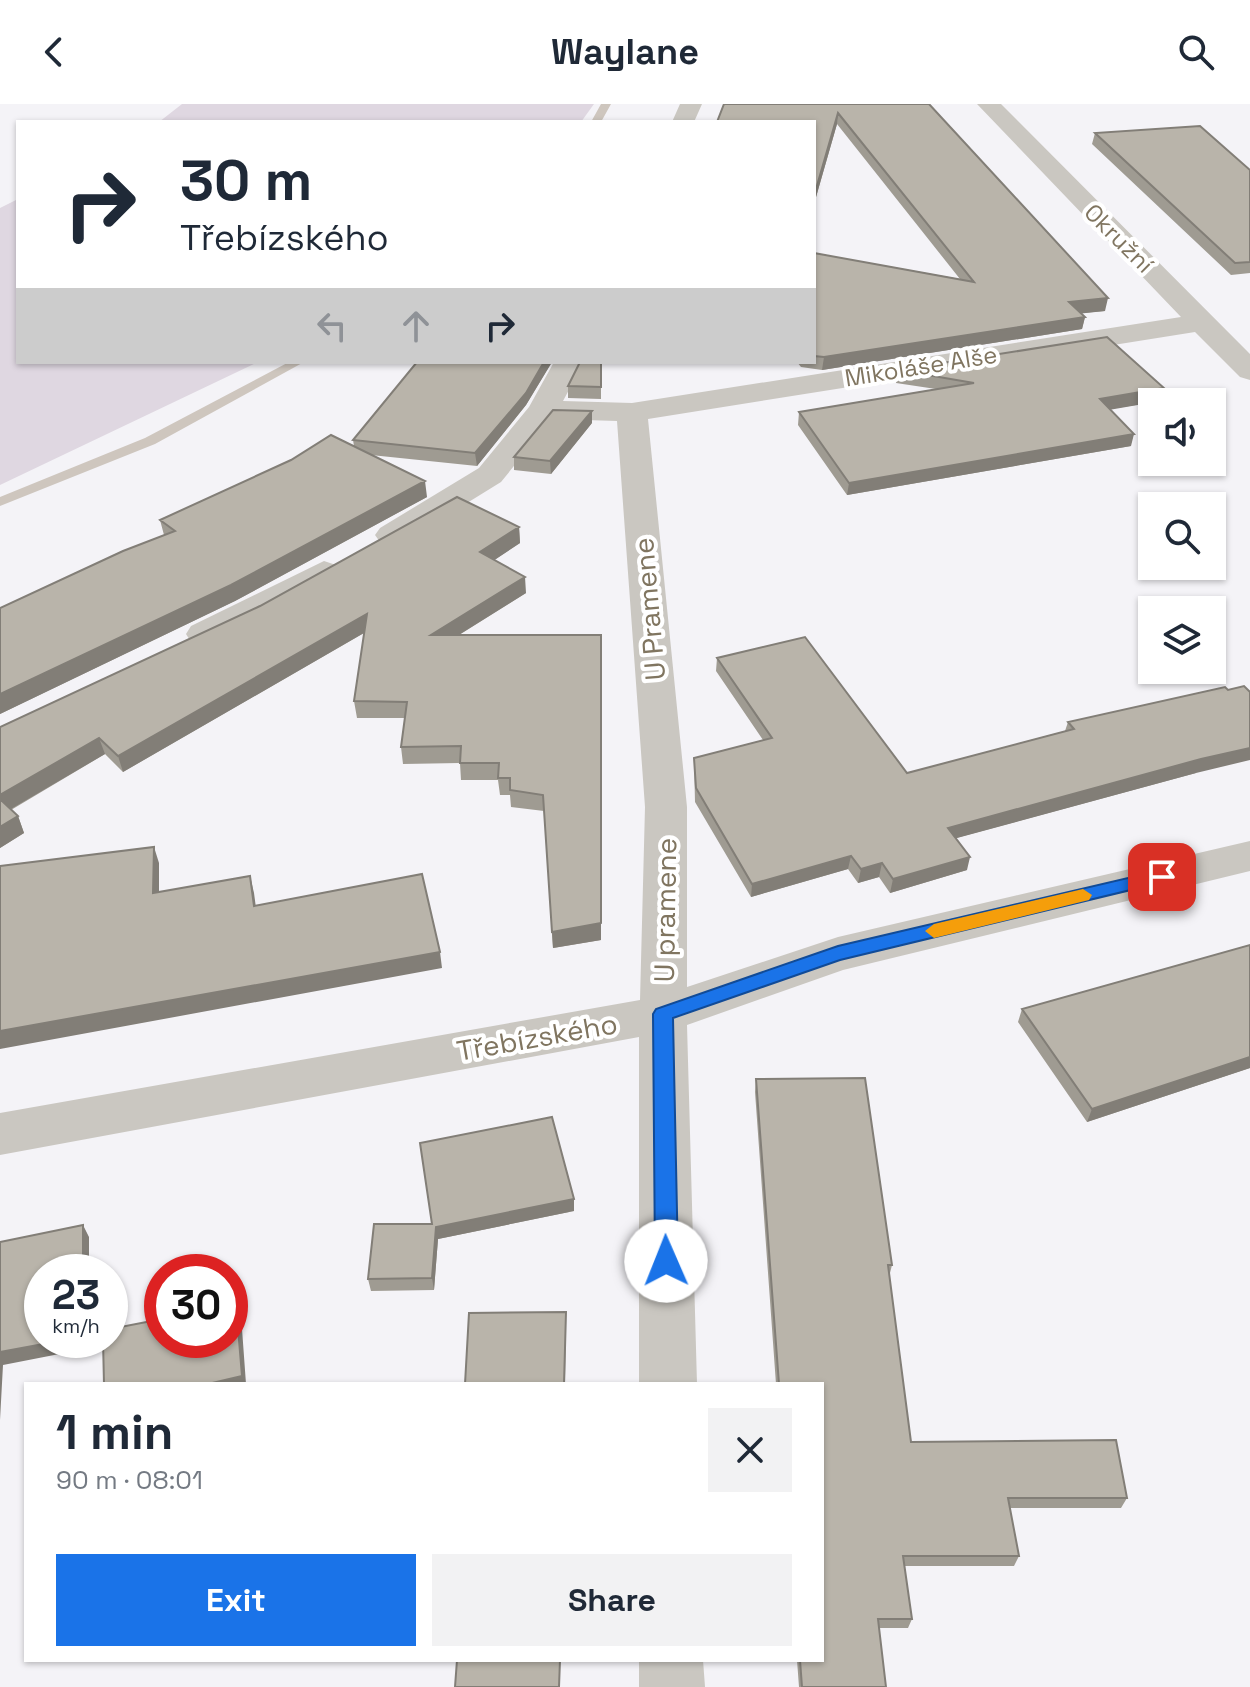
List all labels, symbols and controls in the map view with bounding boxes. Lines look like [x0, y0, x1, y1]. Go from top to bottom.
text: Waylane [551, 29, 699, 75]
icon: back [32, 30, 76, 74]
icon: search [1174, 30, 1218, 74]
text: 30 m [180, 145, 312, 216]
icon: right [48, 152, 152, 256]
street label: Okružní [1078, 197, 1160, 279]
text: Třebízského [180, 215, 389, 261]
icon: left [310, 304, 354, 348]
icon: ahead [394, 304, 438, 348]
icon: right [478, 304, 522, 348]
street label: Mikoláše Alše [843, 339, 999, 393]
map controls [1138, 388, 1226, 684]
button: sound [1138, 388, 1226, 476]
button: search [1138, 492, 1226, 580]
street label: U Pramene [625, 536, 673, 682]
button: layers [1138, 596, 1226, 684]
street label: U pramene [646, 837, 684, 983]
pin [1128, 843, 1196, 911]
icon: arrive [1140, 855, 1184, 899]
street label: Třebízského [454, 1005, 620, 1069]
position arrow [624, 1219, 708, 1303]
speed limit sign: 30 [144, 1254, 248, 1358]
text: 23 [52, 1270, 100, 1321]
text: km/h [52, 1313, 100, 1339]
text: 1 min [56, 1402, 173, 1463]
button: close [708, 1408, 792, 1492]
text: 90 m · 08:01 [56, 1463, 203, 1497]
button: Exit [56, 1554, 416, 1646]
button: Share [432, 1554, 792, 1646]

